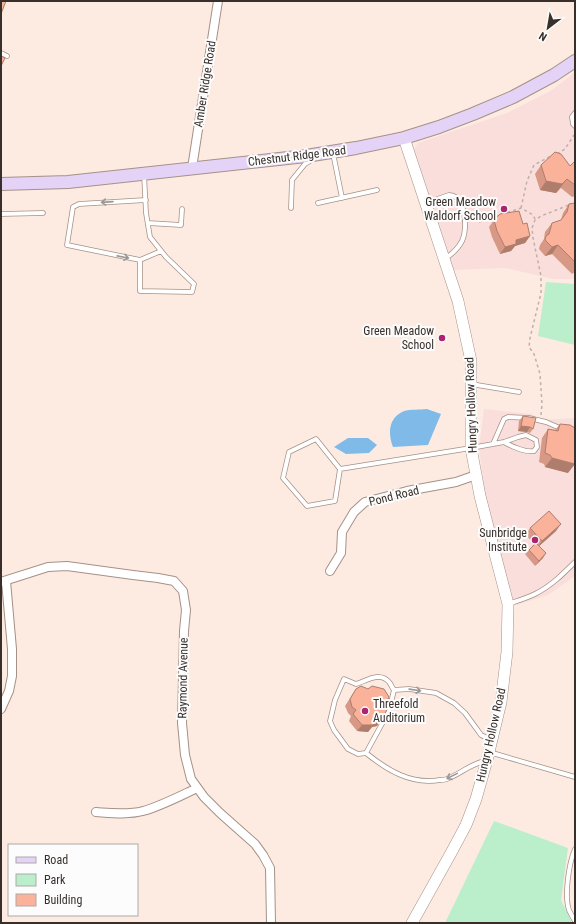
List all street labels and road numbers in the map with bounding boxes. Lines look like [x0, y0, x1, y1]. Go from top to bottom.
street label: Amber Ridge Road [191, 40, 219, 128]
street label: Chestnut Ridge Road [247, 143, 347, 169]
street label: Hungry Hollow Road [462, 357, 480, 453]
street label: Pond Road [367, 483, 421, 509]
street label: Raymond Avenue [175, 637, 191, 719]
street label: Hungry Hollow Road [473, 687, 509, 783]

